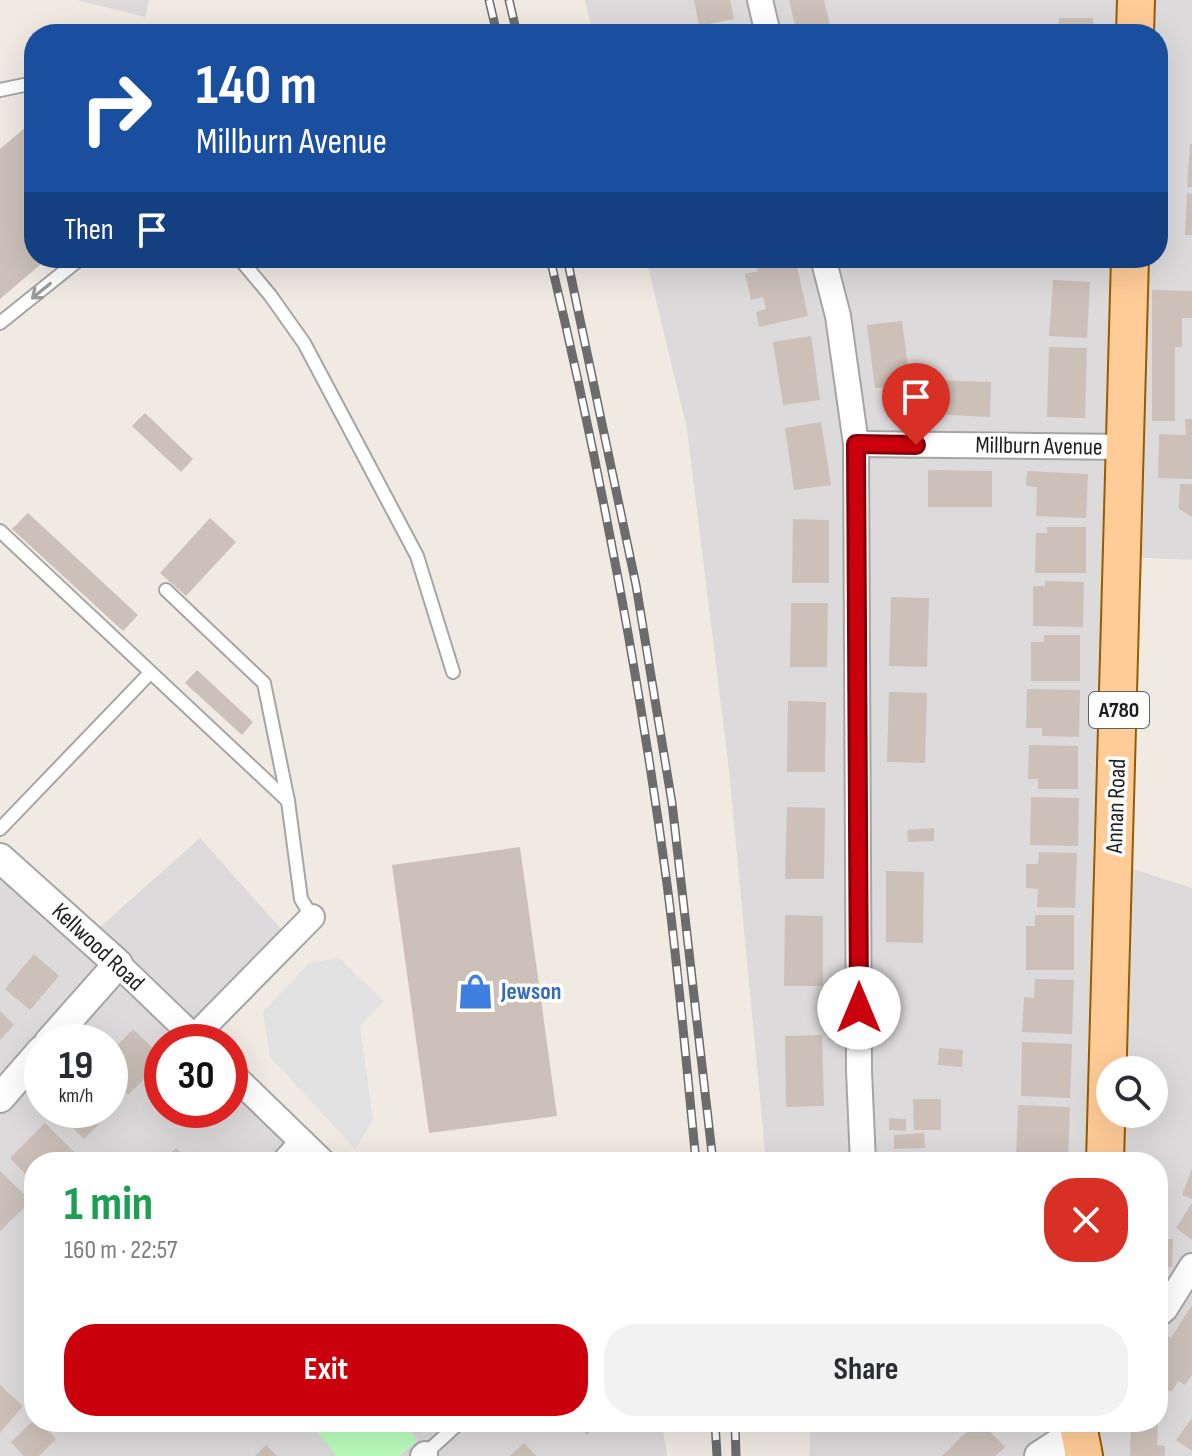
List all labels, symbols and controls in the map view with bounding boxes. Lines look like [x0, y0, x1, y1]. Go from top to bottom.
text: 140 m [196, 53, 317, 120]
icon: right [64, 56, 168, 160]
text: Millburn Avenue [196, 121, 387, 164]
icon: arrive [130, 208, 174, 252]
text: Then [64, 212, 114, 248]
one-way arrow [30, 281, 51, 299]
pin [882, 363, 950, 445]
icon: arrive [894, 375, 938, 419]
street label: Millburn Avenue [975, 430, 1103, 462]
road number: A780 [1089, 692, 1149, 728]
street label: Annan Road [1100, 758, 1132, 855]
street label: Kellwood Road [46, 897, 150, 997]
position arrow [817, 966, 901, 1050]
shop icon: Jewson [456, 972, 494, 1010]
place label: Jewson [500, 977, 561, 1006]
speed limit sign: 30 [144, 1024, 248, 1128]
text: 19 [59, 1042, 93, 1090]
map controls [1096, 1056, 1168, 1128]
button: search [1096, 1056, 1168, 1128]
text: km/h [59, 1084, 93, 1108]
text: 1 min [64, 1176, 153, 1233]
button: close [1044, 1178, 1128, 1262]
text: 160 m · 22:57 [64, 1235, 177, 1266]
button: Exit [64, 1324, 588, 1416]
button: Share [604, 1324, 1128, 1416]

